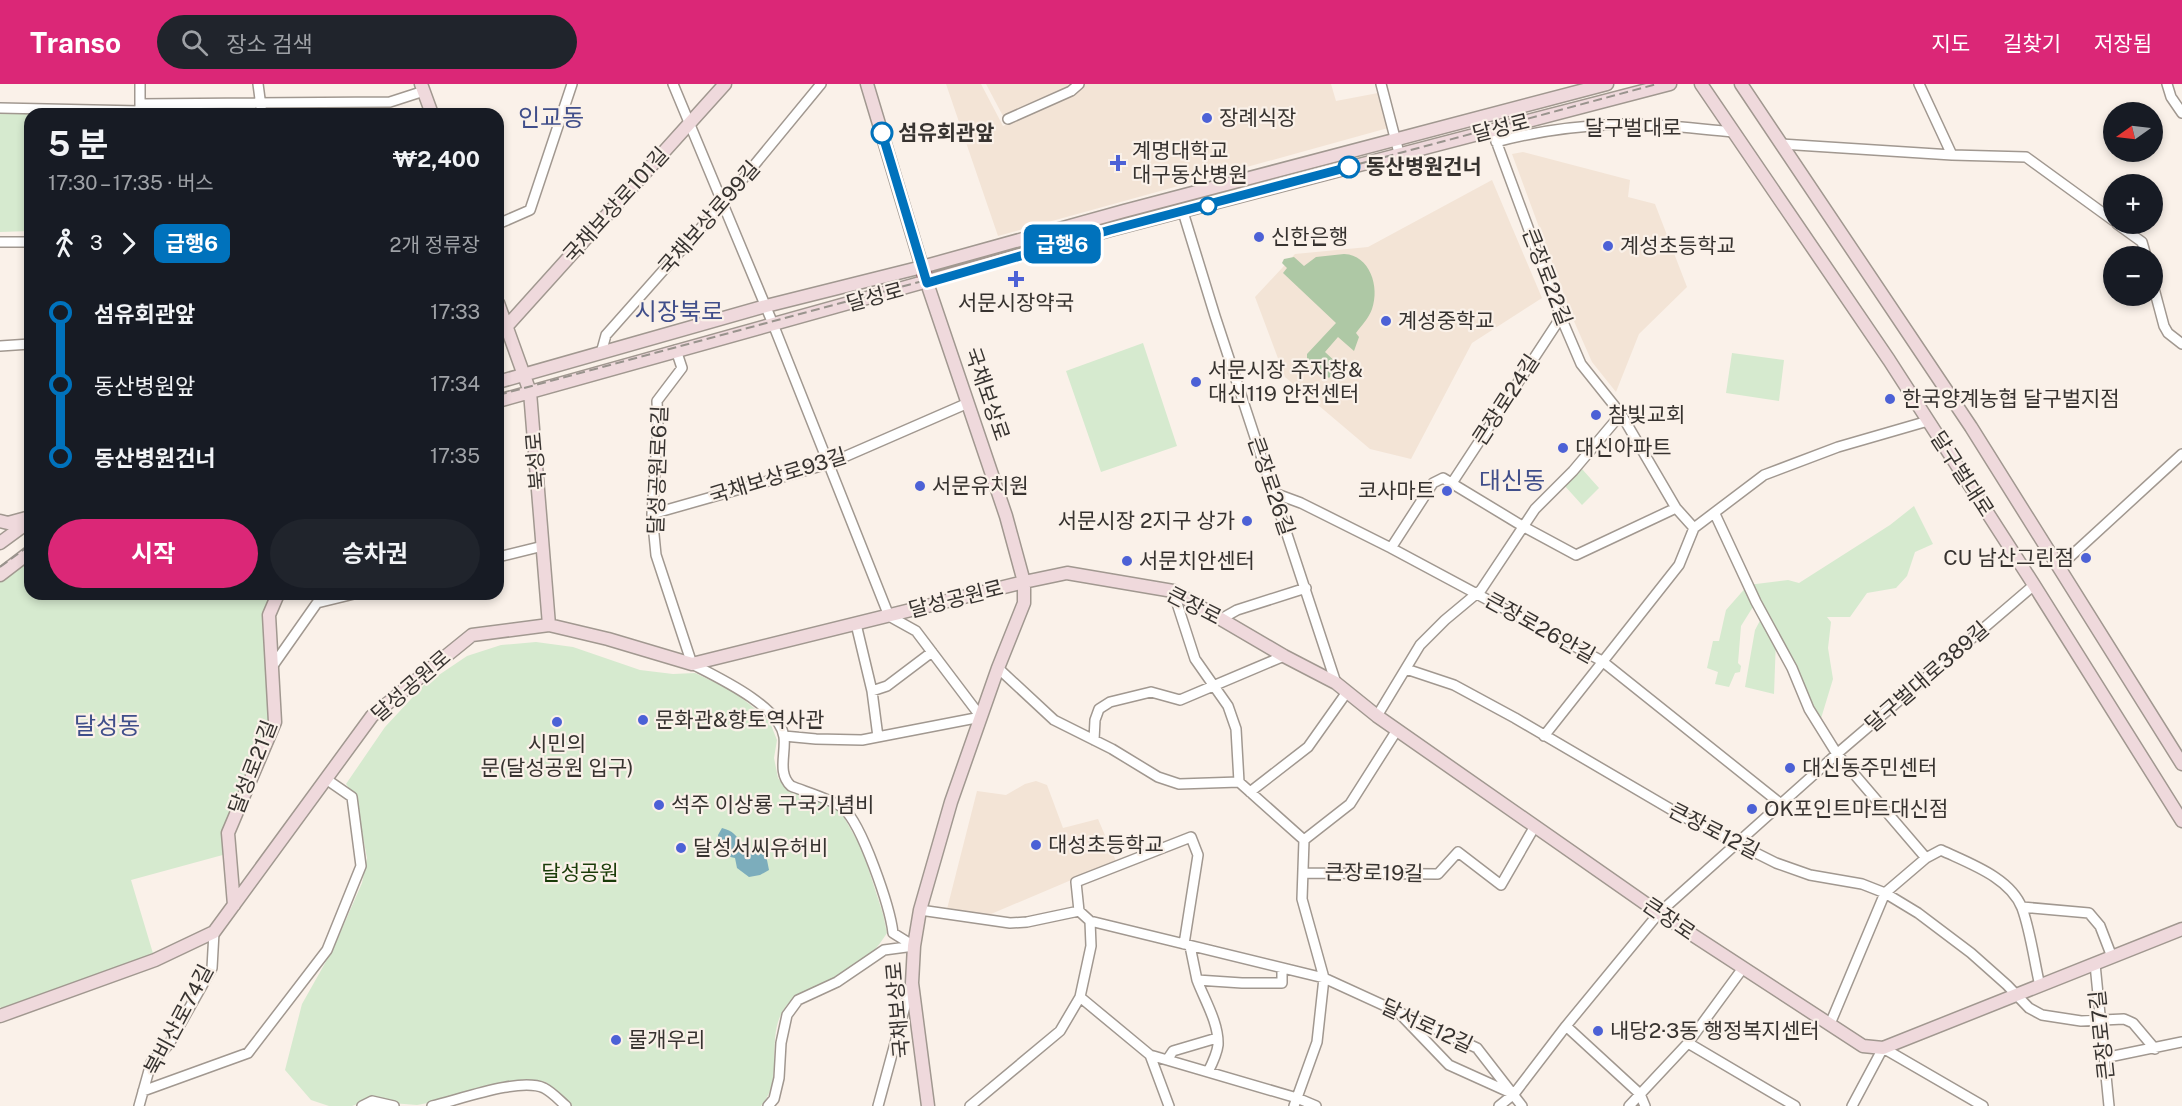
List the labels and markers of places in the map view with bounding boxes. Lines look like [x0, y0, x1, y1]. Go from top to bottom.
place label: 장례식장 [1219, 105, 1296, 130]
marker: 장례식장 [1200, 111, 1214, 125]
place label: 섬유회관앞 [898, 120, 995, 145]
marker: 섬유회관앞 [871, 122, 893, 144]
place label: 계명대학교 대구동산병원 [1132, 138, 1248, 187]
marker: 계명대학교 대구동산병원 [1109, 154, 1127, 172]
place label: 동산병원건너 [1366, 154, 1482, 179]
marker: 동산병원건너 [1338, 156, 1360, 178]
unlabelled marker [1199, 197, 1217, 215]
place label: 신한은행 [1271, 224, 1348, 249]
marker: 신한은행 [1252, 230, 1266, 244]
place label: 계성초등학교 [1620, 233, 1736, 258]
marker: 계성초등학교 [1601, 239, 1615, 253]
marker: 서문시장약국 [1007, 270, 1025, 288]
place label: 서문시장약국 [958, 290, 1074, 315]
place label: 계성중학교 [1398, 308, 1495, 333]
marker: 계성중학교 [1379, 314, 1393, 328]
place label: 서문시장 주자창& 대신119 안전센터 [1208, 357, 1363, 406]
marker: 서문시장 주자창& 대신119 안전센터 [1189, 375, 1203, 389]
place label: 한국양계농협 달구벌지점 [1902, 386, 2120, 411]
marker: 한국양계농협 달구벌지점 [1883, 392, 1897, 406]
place label: 참빛교회 [1608, 402, 1685, 427]
marker: 참빛교회 [1589, 408, 1603, 422]
place label: 대신아파트 [1575, 435, 1672, 460]
marker: 대신아파트 [1556, 441, 1570, 455]
place label: 서문유치원 [932, 473, 1029, 498]
place label: 코사마트 [1358, 478, 1435, 503]
marker: 서문유치원 [913, 479, 927, 493]
marker: 코사마트 [1440, 484, 1454, 498]
place label: 서문시장 2지구 상가 [1058, 508, 1235, 533]
marker: 서문시장 2지구 상가 [1240, 514, 1254, 528]
place label: CU 남산그린점 [1943, 545, 2074, 570]
place label: 서문치안센터 [1139, 548, 1255, 573]
marker: CU 남산그린점 [2079, 551, 2093, 565]
marker: 서문치안센터 [1120, 554, 1134, 568]
place label: 문화관&향토역사관 [655, 707, 824, 732]
marker: 문화관&향토역사관 [636, 713, 650, 727]
marker: 시민의 문(달성공원 입구) [550, 715, 564, 729]
place label: 시민의 문(달성공원 입구) [480, 731, 634, 780]
place label: 대신동주민센터 [1802, 755, 1937, 780]
marker: 대신동주민센터 [1783, 761, 1797, 775]
place label: 석주 이상룡 구국기념비 [671, 792, 874, 817]
place label: OK포인트마트대신점 [1764, 796, 1948, 821]
marker: 석주 이상룡 구국기념비 [652, 798, 666, 812]
marker: OK포인트마트대신점 [1745, 802, 1759, 816]
place label: 대성초등학교 [1048, 832, 1164, 857]
place label: 달성서씨유허비 [693, 835, 828, 860]
marker: 대성초등학교 [1029, 838, 1043, 852]
marker: 달성서씨유허비 [674, 841, 688, 855]
place label: 내당2·3동 행정복지센터 [1610, 1018, 1820, 1043]
marker: 내당2·3동 행정복지센터 [1591, 1024, 1605, 1038]
place label: 물개우리 [628, 1027, 705, 1052]
marker: 물개우리 [609, 1033, 623, 1047]

